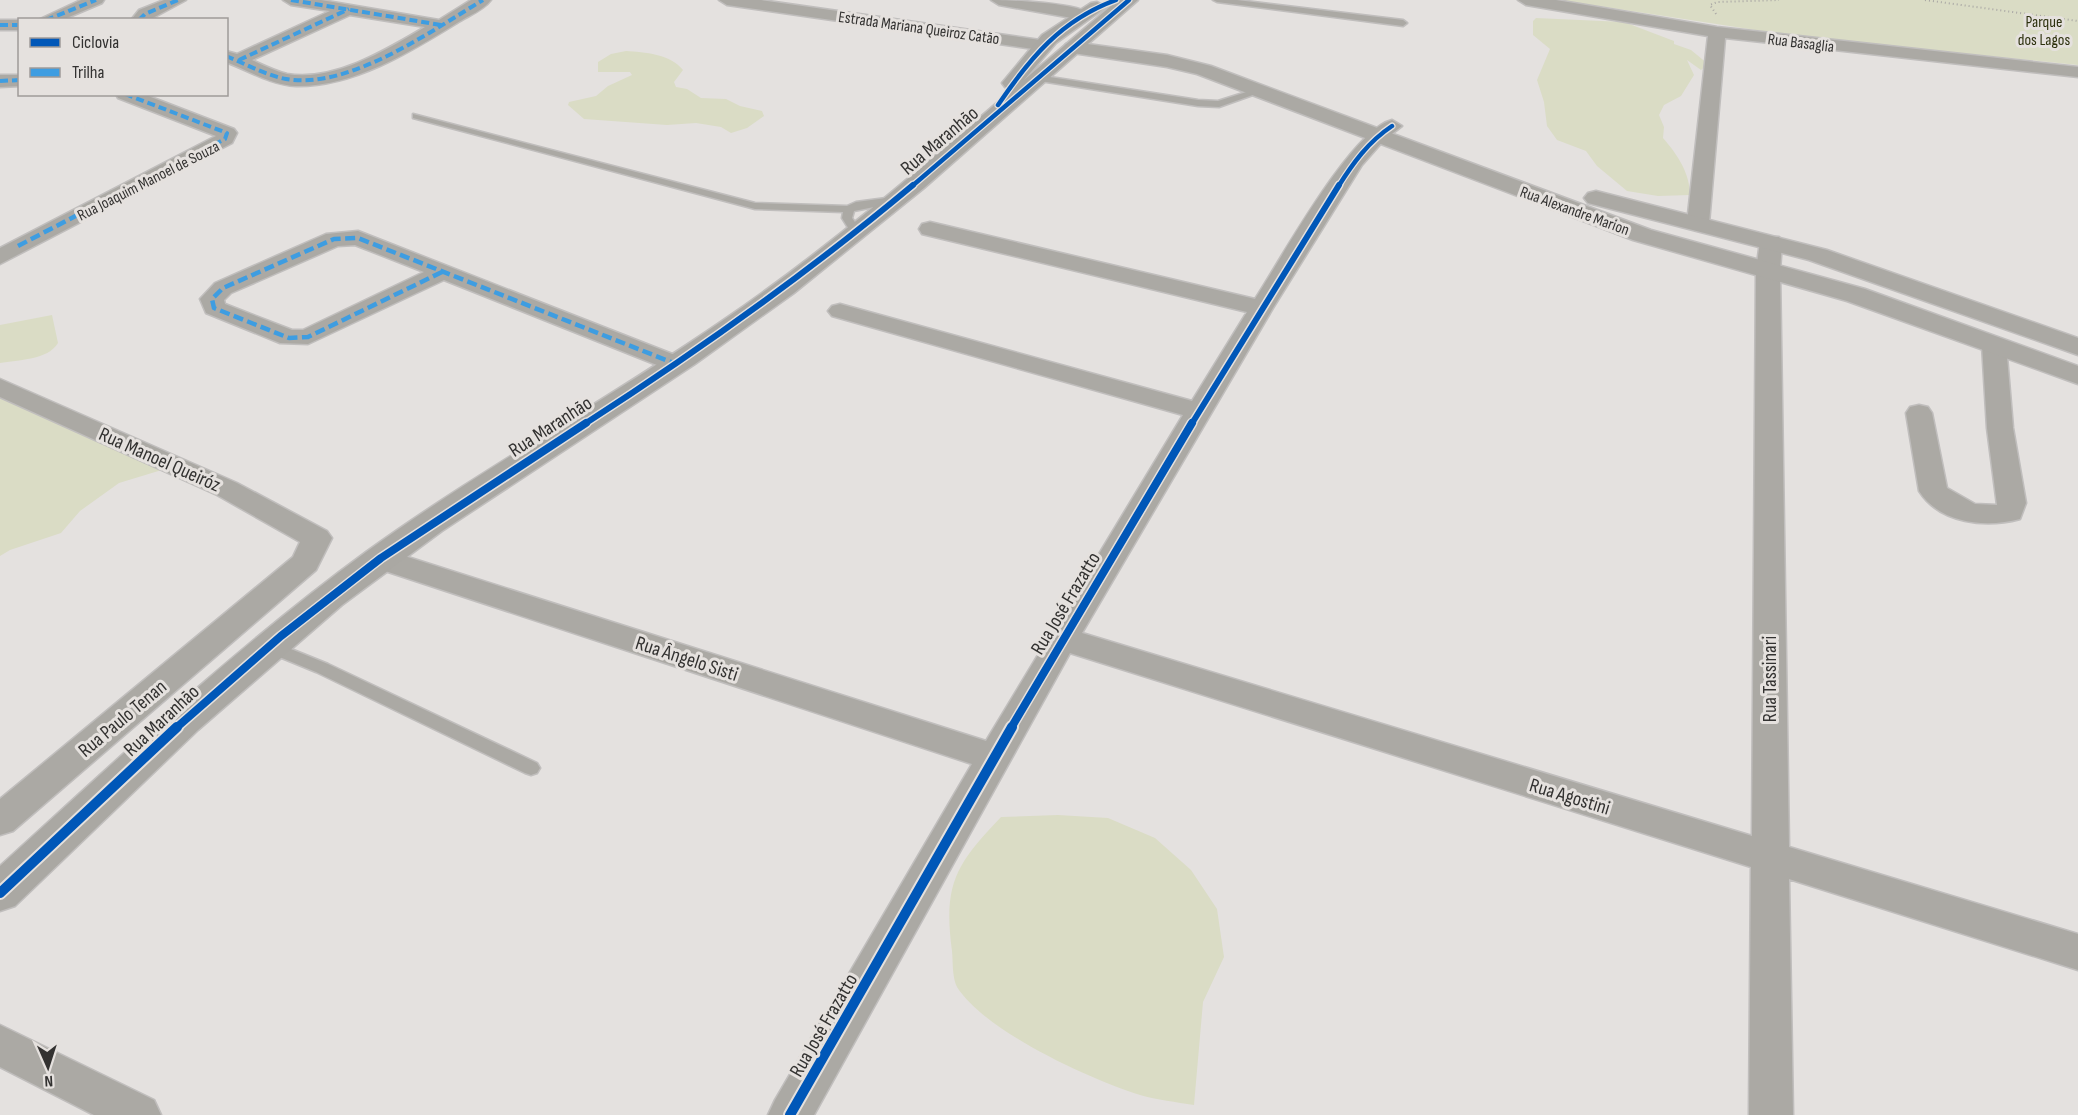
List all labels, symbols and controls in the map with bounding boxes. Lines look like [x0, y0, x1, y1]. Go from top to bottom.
street label: Estrada Mariana Queiroz Catão [837, 8, 1001, 49]
park label: Parque dos Lagos [2018, 13, 2070, 50]
legend [18, 18, 228, 96]
street label: Rua Basaglia [1767, 30, 1835, 57]
text: Ciclovia [72, 32, 119, 53]
text: Trilha [72, 62, 105, 83]
street label: Rua Maranhão [896, 101, 983, 180]
street label: Rua Joaquim Manoel de Souza [75, 137, 223, 225]
street label: Rua Alexandre Marion [1517, 183, 1632, 240]
street label: Rua Maranhão [504, 391, 597, 463]
street label: Rua Manoel Queiróz [95, 422, 224, 497]
street label: Rua José Frazatto [1026, 548, 1106, 659]
street label: Rua Ângelo Sisti [632, 631, 741, 687]
street label: Rua Tassinari [1758, 636, 1782, 722]
street label: Rua Paulo Tenan [74, 675, 172, 763]
street label: Rua Maranhão [119, 680, 204, 762]
street label: Rua Agostini [1527, 773, 1613, 821]
street label: Rua José Frazatto [785, 970, 863, 1081]
north arrow [18, 1037, 78, 1097]
text: N [44, 1071, 53, 1090]

